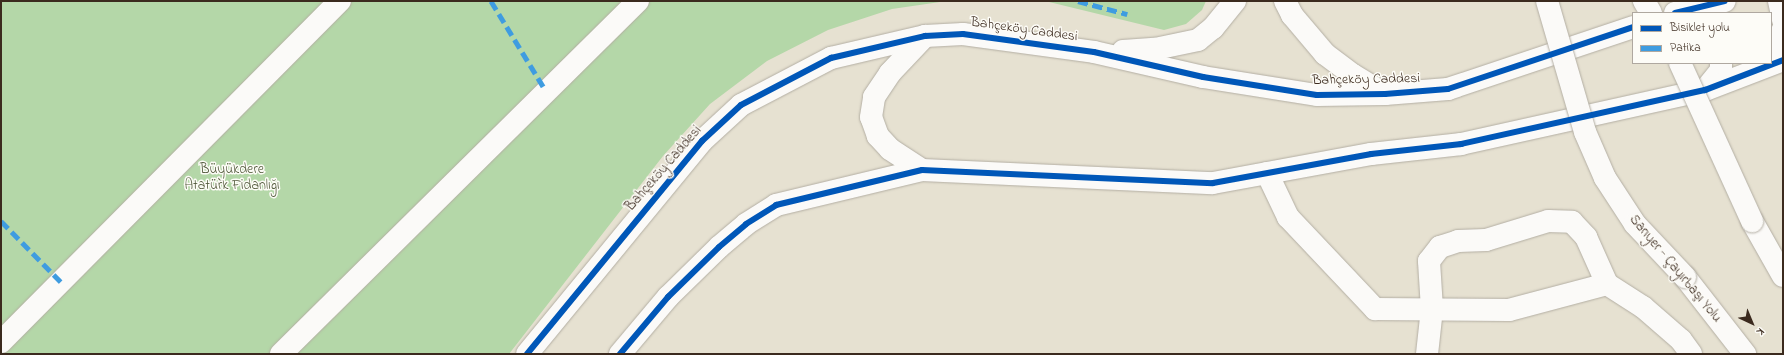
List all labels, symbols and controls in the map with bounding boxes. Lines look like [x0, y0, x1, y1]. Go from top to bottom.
legend [1632, 12, 1772, 64]
street label: Bahçeköy Caddesi [969, 14, 1079, 46]
text: Bisiklet yolu [1670, 19, 1730, 37]
text: Patika [1670, 39, 1701, 57]
street label: Bahçeköy Caddesi [1312, 71, 1420, 89]
street label: Bahçeköy Caddesi [622, 123, 706, 215]
park label: Büyükdere Atatürk Fidanlığı [184, 162, 280, 194]
street label: Sarıyer - Çayırbaşı Yolu [1625, 212, 1725, 326]
north arrow [1732, 303, 1772, 343]
text: K [1753, 324, 1768, 339]

